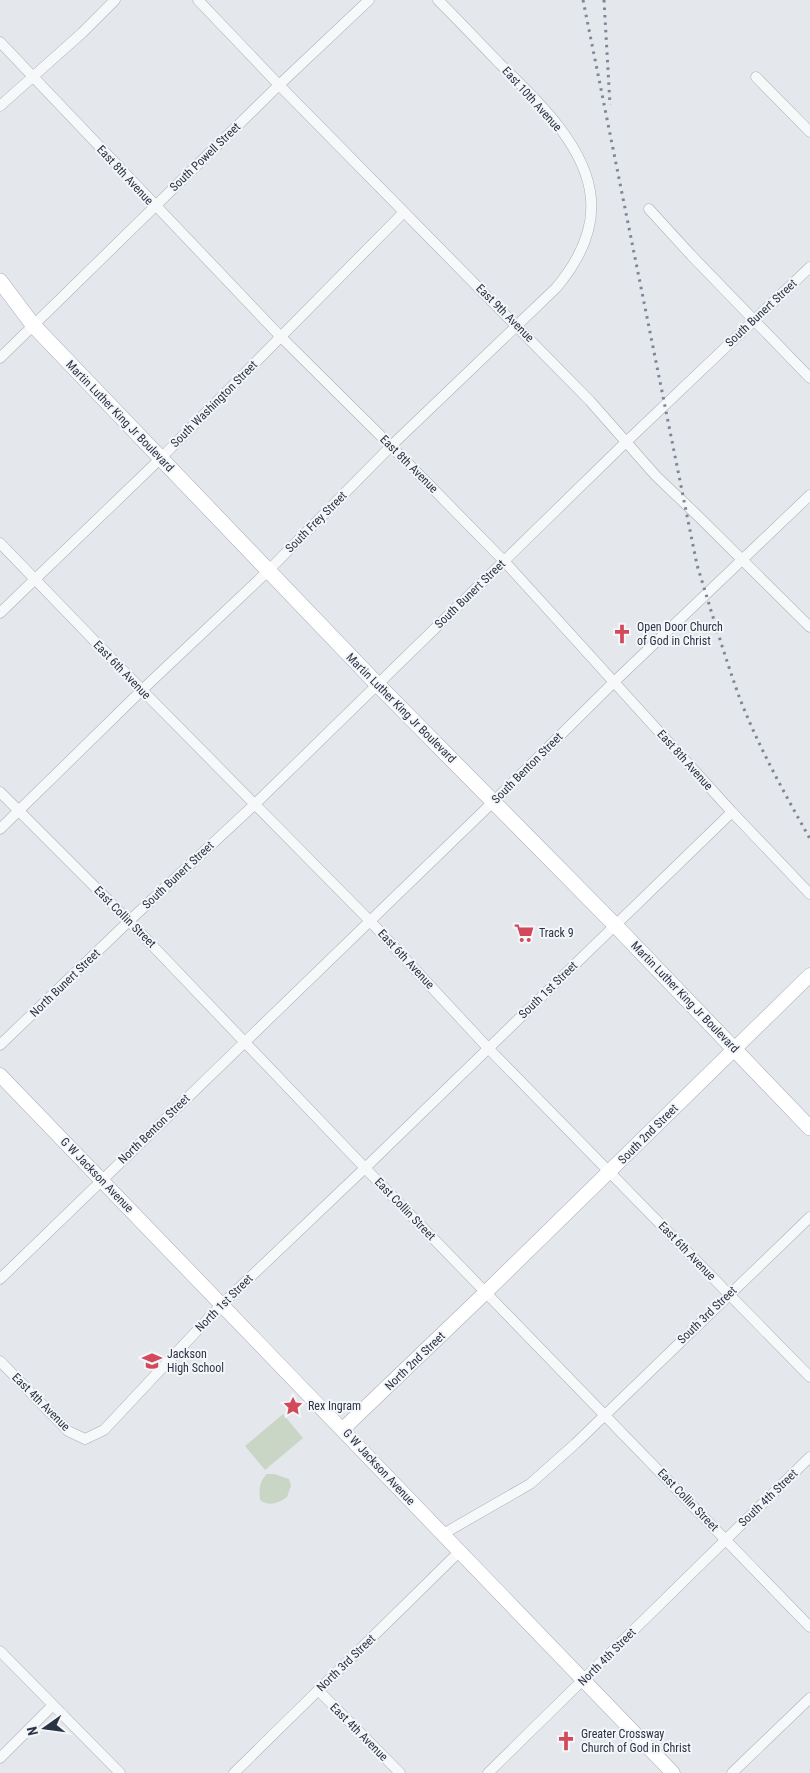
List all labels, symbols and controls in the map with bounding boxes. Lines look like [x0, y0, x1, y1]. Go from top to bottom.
street label: East 10th Avenue [499, 64, 565, 134]
street label: South Powell Street [167, 120, 243, 194]
street label: East 8th Avenue [94, 142, 156, 208]
street label: South Bunert Street [722, 276, 800, 350]
street label: East 9th Avenue [473, 281, 537, 345]
street label: Martin Luther King Jr Boulevard [63, 357, 177, 475]
street label: South Washington Street [168, 357, 261, 450]
street label: East 8th Avenue [377, 432, 441, 496]
street label: South Frey Street [283, 488, 350, 555]
street label: South Bunert Street [432, 557, 508, 631]
place label: Open Door Church of God in Christ [637, 620, 723, 648]
church icon: Open Door Church of God in Christ [611, 623, 633, 645]
street label: East 6th Avenue [91, 638, 154, 702]
street label: Martin Luther King Jr Boulevard [343, 650, 459, 766]
street label: East 8th Avenue [654, 727, 716, 793]
street label: South Benton Street [489, 729, 566, 806]
street label: South Bunert Street [139, 838, 217, 912]
street label: East Collin Street [91, 883, 159, 951]
supermarket icon: Track 9 [513, 922, 535, 944]
street label: East 6th Avenue [375, 926, 437, 992]
place label: Track 9 [539, 926, 574, 940]
street label: Martin Luther King Jr Boulevard [628, 938, 742, 1056]
street label: North Bunert Street [27, 946, 103, 1020]
street label: South 1st Street [516, 958, 581, 1021]
street label: North Benton Street [115, 1091, 193, 1167]
street label: South 2nd Street [615, 1101, 681, 1167]
street label: G W Jackson Avenue [58, 1135, 137, 1216]
street label: East Collin Street [372, 1175, 439, 1243]
street label: East 6th Avenue [656, 1219, 719, 1283]
street label: North 1st Street [192, 1271, 256, 1335]
street label: South 3rd Street [675, 1283, 740, 1347]
street label: North 2nd Street [382, 1329, 448, 1393]
place label: Jackson High School [167, 1347, 224, 1375]
school or university icon: Jackson High School [141, 1350, 163, 1372]
street label: East 4th Avenue [9, 1370, 73, 1434]
place icon: Rex Ingram [282, 1395, 304, 1417]
place label: Rex Ingram [308, 1399, 361, 1413]
street label: G W Jackson Avenue [340, 1426, 418, 1508]
street label: East Collin Street [655, 1466, 722, 1534]
street label: South 4th Street [736, 1466, 801, 1530]
street label: North 4th Street [575, 1625, 639, 1689]
street label: North 3rd Street [314, 1631, 378, 1694]
street label: East 4th Avenue [327, 1700, 391, 1764]
north arrow [20, 1703, 70, 1753]
text: N [24, 1725, 41, 1737]
place label: Greater Crossway Church of God in Christ [581, 1727, 691, 1755]
church icon: Greater Crossway Church of God in Christ [555, 1730, 577, 1752]

